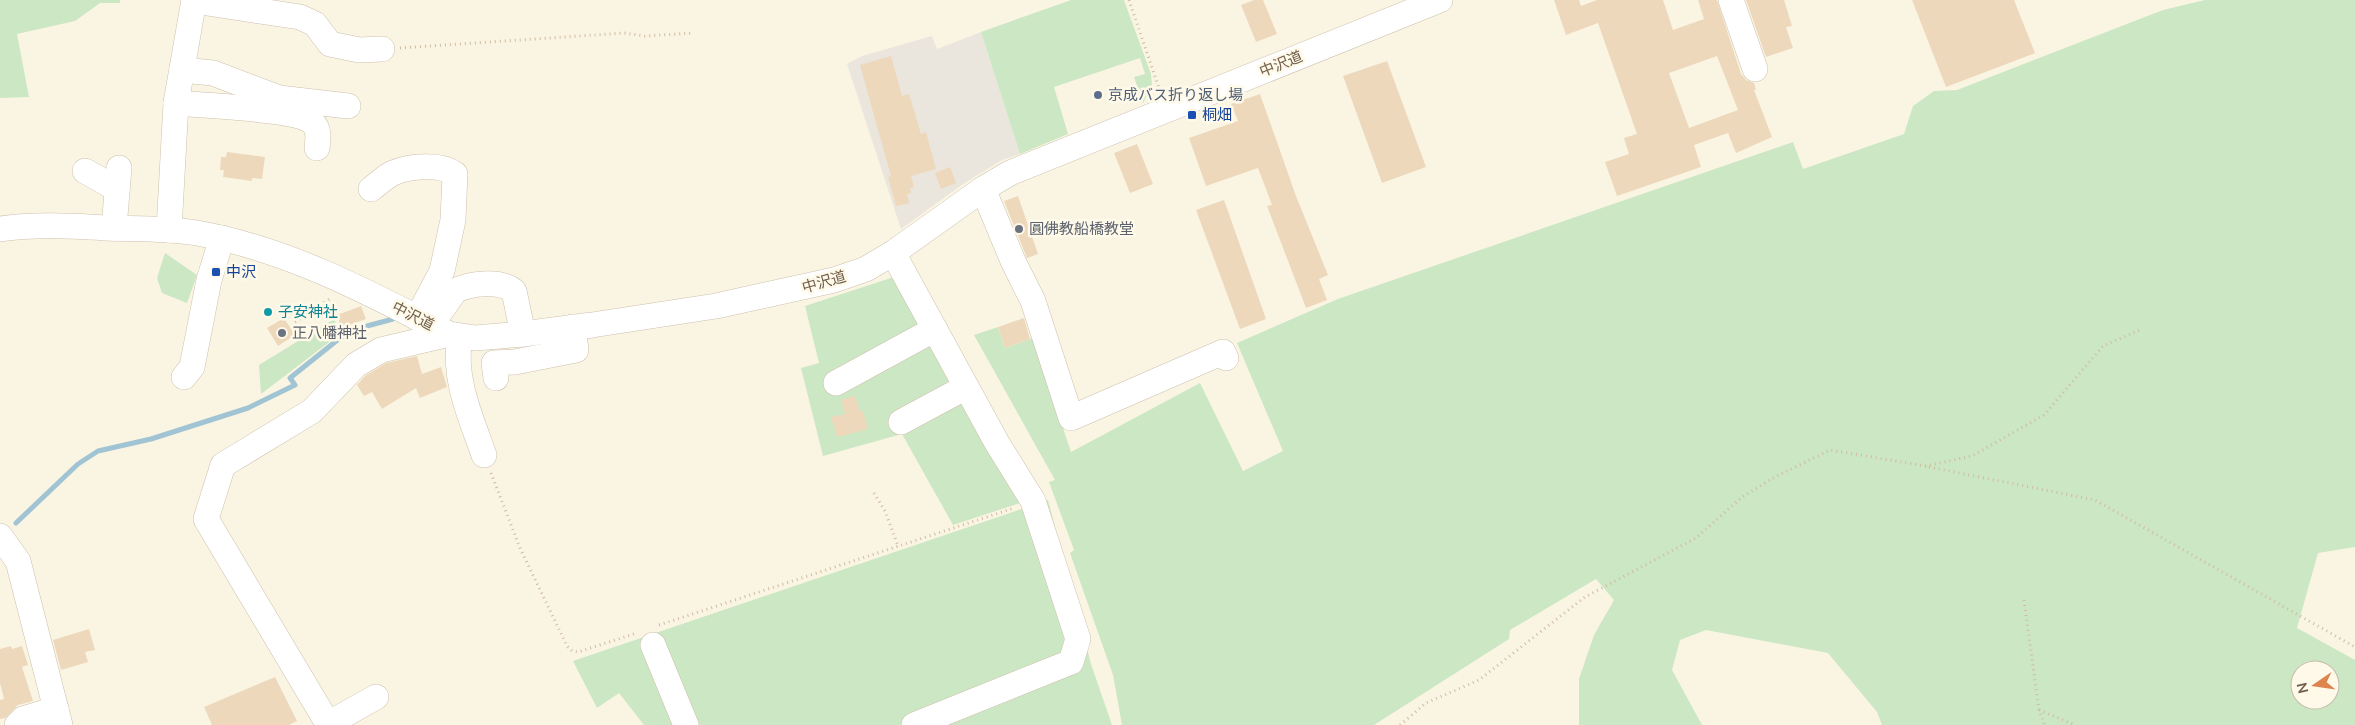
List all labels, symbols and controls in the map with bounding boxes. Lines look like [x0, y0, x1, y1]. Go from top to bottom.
street label: 中沢道 [1256, 46, 1306, 82]
place label: 京成バス折り返し場 [1108, 85, 1243, 105]
marker: 京成バス折り返し場 [1092, 89, 1104, 101]
place label: 桐畑 [1202, 105, 1232, 125]
marker: 桐畑 [1186, 109, 1198, 121]
place label: 圓佛教船橋教堂 [1029, 219, 1134, 239]
marker: 圓佛教船橋教堂 [1013, 223, 1025, 235]
place label: 中沢 [226, 262, 256, 282]
marker: 中沢 [210, 266, 222, 278]
street label: 中沢道 [800, 266, 848, 298]
street label: 中沢道 [388, 297, 438, 335]
place label: 子安神社 [278, 302, 338, 322]
marker: 子安神社 [262, 306, 274, 318]
place label: 正八幡神社 [292, 323, 367, 343]
marker: 正八幡神社 [276, 327, 288, 339]
north arrow [2290, 660, 2340, 710]
text: N [2292, 681, 2313, 695]

